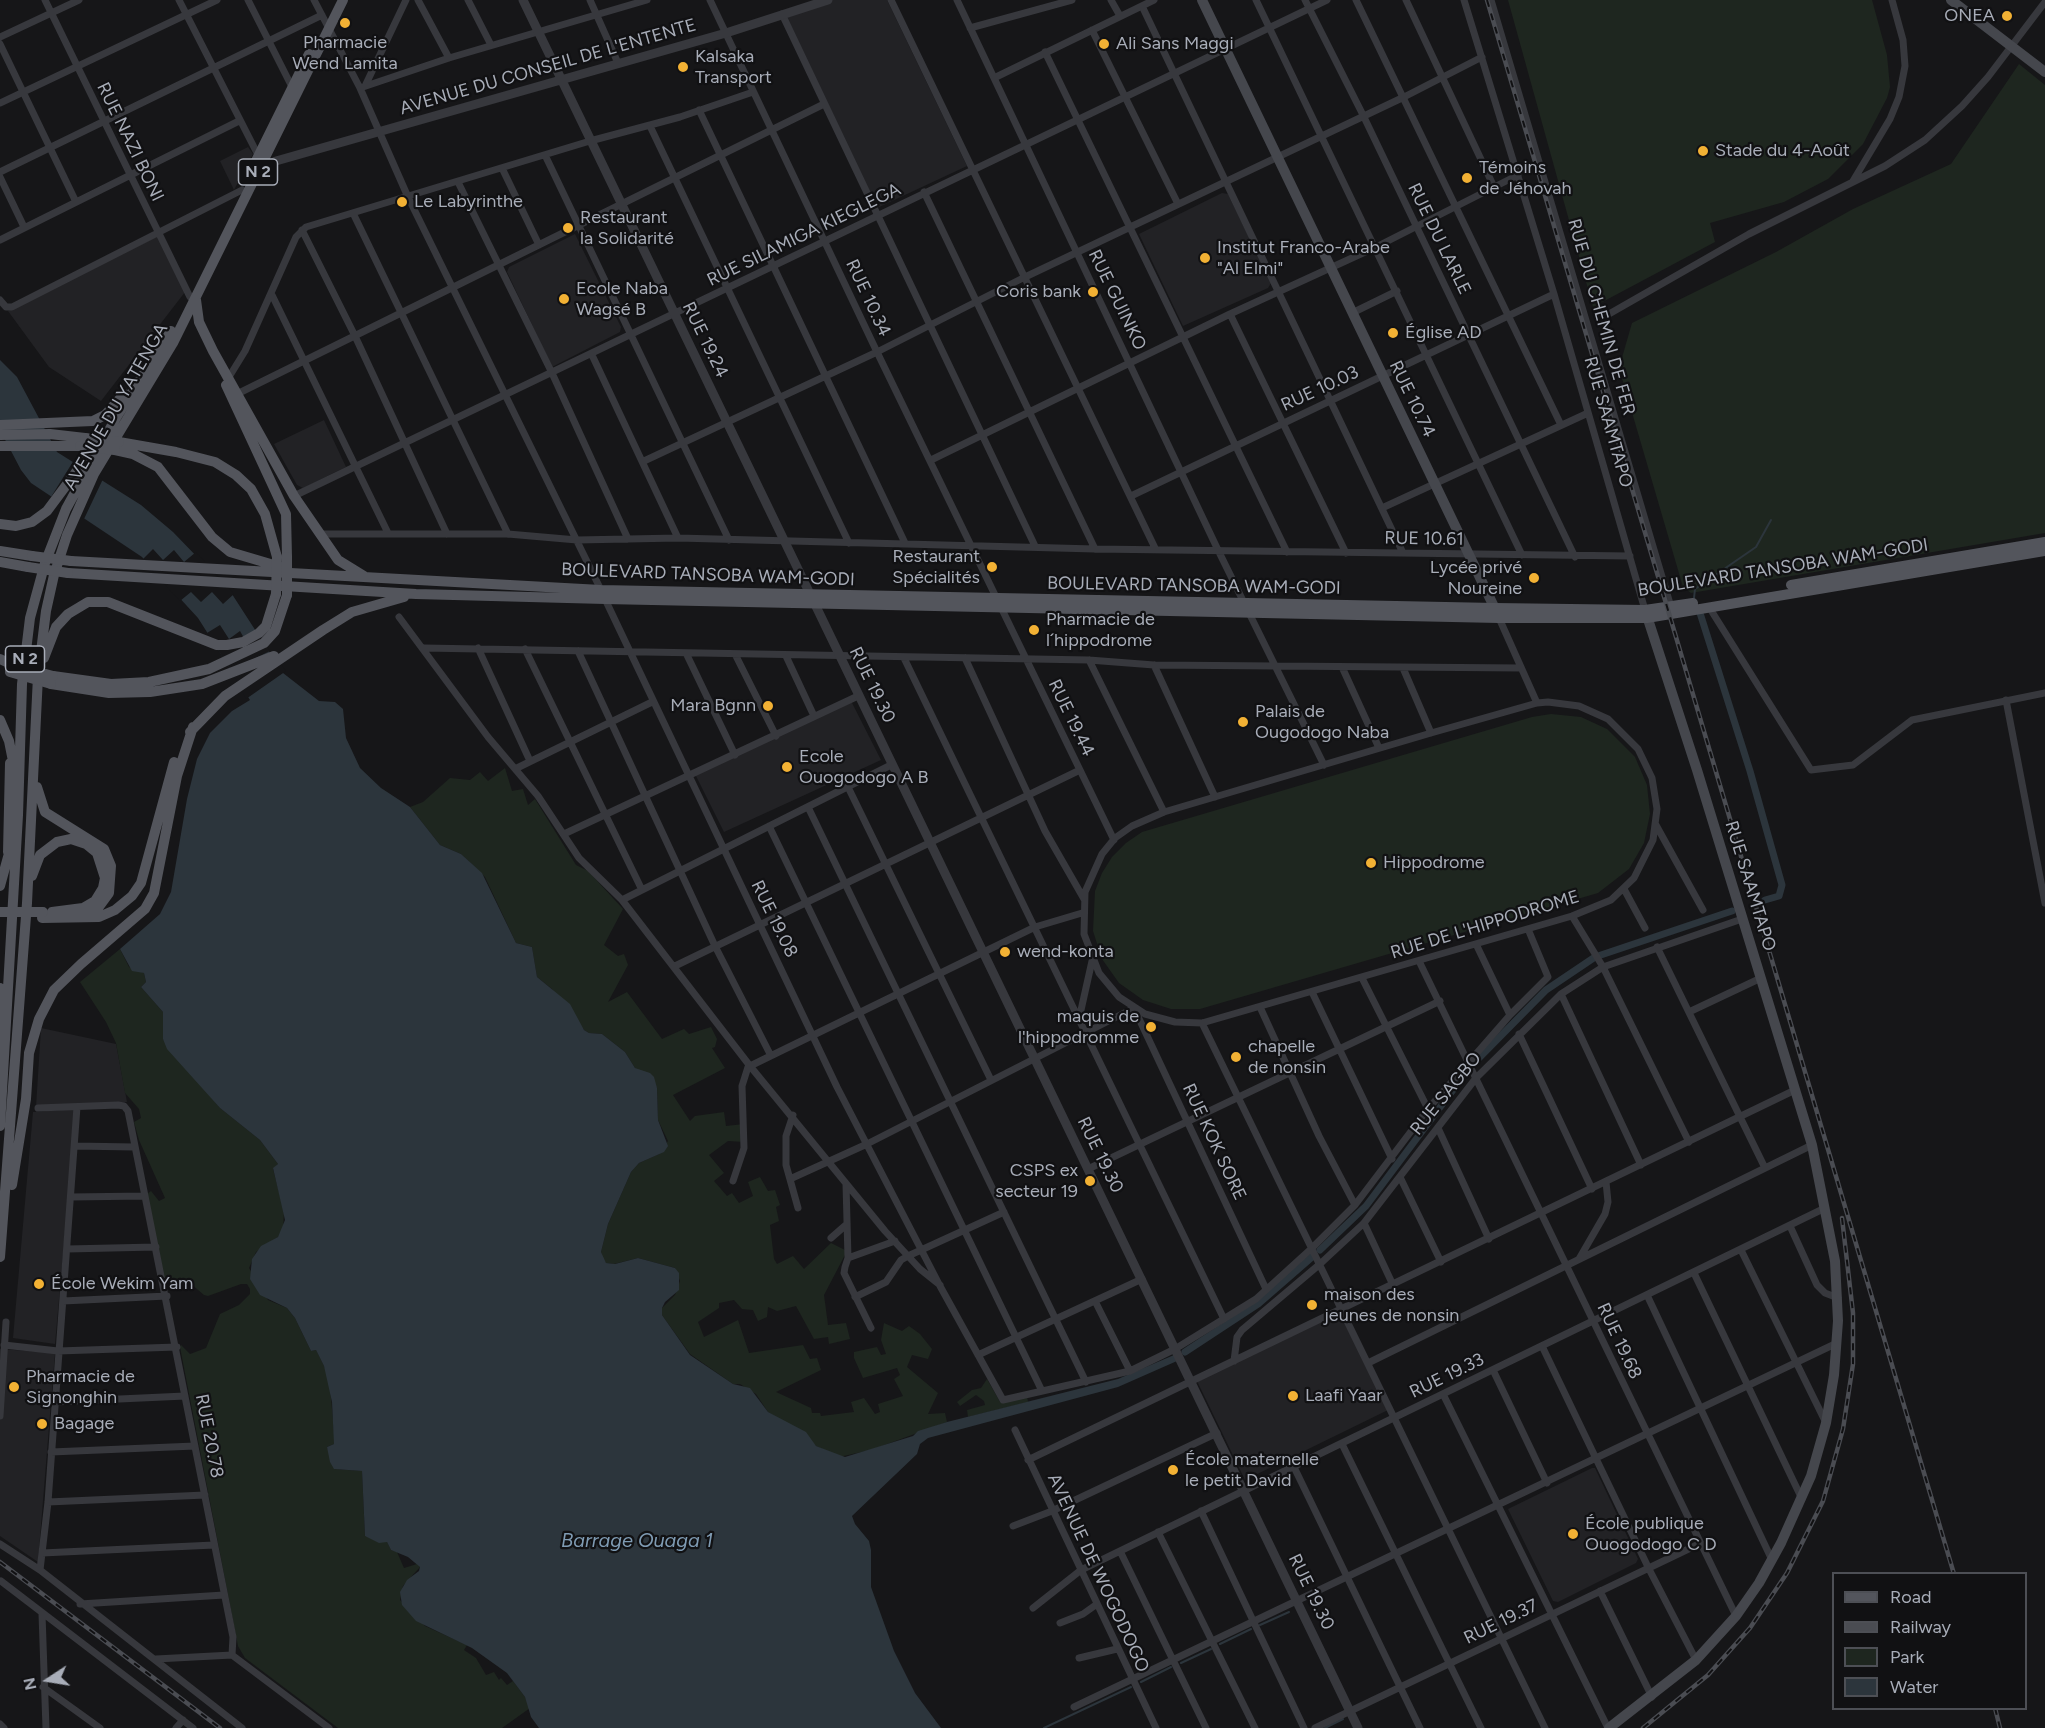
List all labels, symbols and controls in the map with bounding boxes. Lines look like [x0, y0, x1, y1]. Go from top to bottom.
place label: ONEA [1944, 5, 1995, 27]
marker: ONEA [2000, 9, 2014, 23]
street label: AVENUE DU CONSEIL DE L'ENTENTE [397, 14, 699, 120]
marker: Pharmacie Wend Lamita [338, 16, 352, 30]
place label: Pharmacie Wend Lamita [292, 32, 398, 74]
place label: Ali Sans Maggi [1116, 33, 1234, 55]
marker: Ali Sans Maggi [1097, 37, 1111, 51]
place label: Kalsaka Transport [695, 46, 772, 88]
marker: Kalsaka Transport [676, 60, 690, 74]
street label: RUE NAZI BONI [92, 79, 168, 205]
place label: Stade du 4-Août [1715, 140, 1850, 162]
marker: Stade du 4-Août [1696, 144, 1710, 158]
place label: Témoins de Jéhovah [1479, 157, 1572, 200]
road number: N 2 [238, 159, 278, 185]
marker: Témoins de Jéhovah [1460, 171, 1474, 185]
street label: RUE SILAMIGA KIEGLEGA [704, 179, 904, 291]
street label: RUE DU LARLE [1403, 180, 1475, 298]
place label: Le Labyrinthe [414, 191, 523, 213]
marker: Le Labyrinthe [395, 195, 409, 209]
place label: Restaurant la Solidarité [580, 207, 674, 250]
street label: RUE DU CHEMIN DE FER [1563, 216, 1639, 418]
marker: Restaurant la Solidarité [561, 221, 575, 235]
place label: Institut Franco-Arabe "Al Elmi" [1217, 237, 1390, 280]
street label: RUE GUINKO [1083, 246, 1151, 354]
marker: Institut Franco-Arabe "Al Elmi" [1198, 251, 1212, 265]
street label: RUE 10.34 [841, 256, 895, 340]
place label: Ecole Naba Wagsé B [576, 278, 668, 320]
place label: Coris bank [996, 281, 1081, 303]
marker: Coris bank [1086, 285, 1100, 299]
marker: Ecole Naba Wagsé B [557, 292, 571, 306]
street label: RUE 19.24 [677, 299, 733, 381]
street label: AVENUE DU YATENGA [59, 320, 173, 494]
place label: Église AD [1405, 322, 1482, 344]
marker: Église AD [1386, 326, 1400, 340]
street label: RUE SAAMTAPO [1579, 354, 1637, 490]
street label: RUE 10.74 [1384, 357, 1440, 441]
street label: RUE 10.03 [1278, 362, 1362, 416]
street label: RUE 10.61 [1384, 528, 1464, 550]
street label: BOULEVARD TANSOBA WAM-GODI [1636, 534, 1930, 602]
place label: Restaurant Spécialités [892, 546, 980, 588]
place label: Lycée privé Noureine [1430, 557, 1522, 600]
street label: BOULEVARD TANSOBA WAM-GODI [561, 559, 855, 591]
marker: Restaurant Spécialités [985, 560, 999, 574]
marker: Lycée privé Noureine [1527, 571, 1541, 585]
street label: BOULEVARD TANSOBA WAM-GODI [1047, 573, 1341, 599]
place label: Pharmacie de l´hippodrome [1046, 609, 1155, 652]
marker: Pharmacie de l´hippodrome [1027, 623, 1041, 637]
street label: RUE 19.30 [844, 644, 900, 726]
road number: N 2 [6, 646, 44, 672]
street label: RUE 19.44 [1043, 676, 1099, 760]
place label: Mara Bgnn [670, 695, 756, 717]
marker: Mara Bgnn [761, 699, 775, 713]
place label: Palais de Ougodogo Naba [1255, 701, 1389, 744]
marker: Palais de Ougodogo Naba [1236, 715, 1250, 729]
place label: Ecole Ouogodogo A B [799, 746, 929, 789]
marker: Ecole Ouogodogo A B [780, 760, 794, 774]
street label: RUE SAAMTAPO [1720, 818, 1780, 954]
place label: Hippodrome [1383, 852, 1485, 874]
marker: Hippodrome [1364, 856, 1378, 870]
street label: RUE 19.08 [746, 877, 802, 961]
street label: RUE DE L'HIPPODROME [1388, 886, 1582, 964]
place label: wend-konta [1017, 941, 1114, 963]
marker: wend-konta [998, 945, 1012, 959]
place label: maquis de l'hippodromme [1018, 1006, 1139, 1048]
marker: maquis de l'hippodromme [1144, 1020, 1158, 1034]
place label: chapelle de nonsin [1248, 1036, 1326, 1078]
street label: RUE SAGBO [1406, 1048, 1486, 1140]
marker: chapelle de nonsin [1229, 1050, 1243, 1064]
street label: RUE KOK SORE [1177, 1080, 1251, 1204]
street label: RUE 19.30 [1072, 1114, 1128, 1196]
place label: CSPS ex secteur 19 [995, 1160, 1078, 1202]
marker: CSPS ex secteur 19 [1083, 1174, 1097, 1188]
place label: École Wekim Yam [51, 1273, 193, 1295]
marker: École Wekim Yam [32, 1277, 46, 1291]
place label: maison des jeunes de nonsin [1324, 1284, 1459, 1326]
marker: maison des jeunes de nonsin [1305, 1298, 1319, 1312]
street label: RUE 19.68 [1592, 1299, 1646, 1383]
street label: RUE 19.33 [1406, 1349, 1488, 1403]
place label: Pharmacie de Signonghin [26, 1366, 135, 1408]
marker: Pharmacie de Signonghin [7, 1380, 21, 1394]
place label: Laafi Yaar [1305, 1385, 1382, 1407]
marker: Laafi Yaar [1286, 1389, 1300, 1403]
street label: RUE 20.78 [190, 1392, 228, 1480]
place label: Bagage [54, 1413, 114, 1435]
marker: Bagage [35, 1417, 49, 1431]
place label: École maternelle le petit David [1185, 1449, 1319, 1492]
marker: École maternelle le petit David [1166, 1463, 1180, 1477]
street label: AVENUE DE WOGODOGO [1042, 1470, 1154, 1676]
place label: École publique Ouogodogo C D [1585, 1513, 1717, 1556]
marker: École publique Ouogodogo C D [1566, 1527, 1580, 1541]
water label: Barrage Ouaga 1 [561, 1529, 713, 1553]
street label: RUE 19.30 [1283, 1551, 1339, 1633]
legend [1832, 1572, 2027, 1710]
text: Road [1890, 1586, 1931, 1608]
street label: RUE 19.37 [1460, 1595, 1542, 1649]
text: Railway [1890, 1616, 1951, 1638]
text: Park [1890, 1646, 1924, 1668]
north arrow [18, 1650, 78, 1710]
text: N [19, 1676, 40, 1692]
text: Water [1890, 1676, 1938, 1698]

